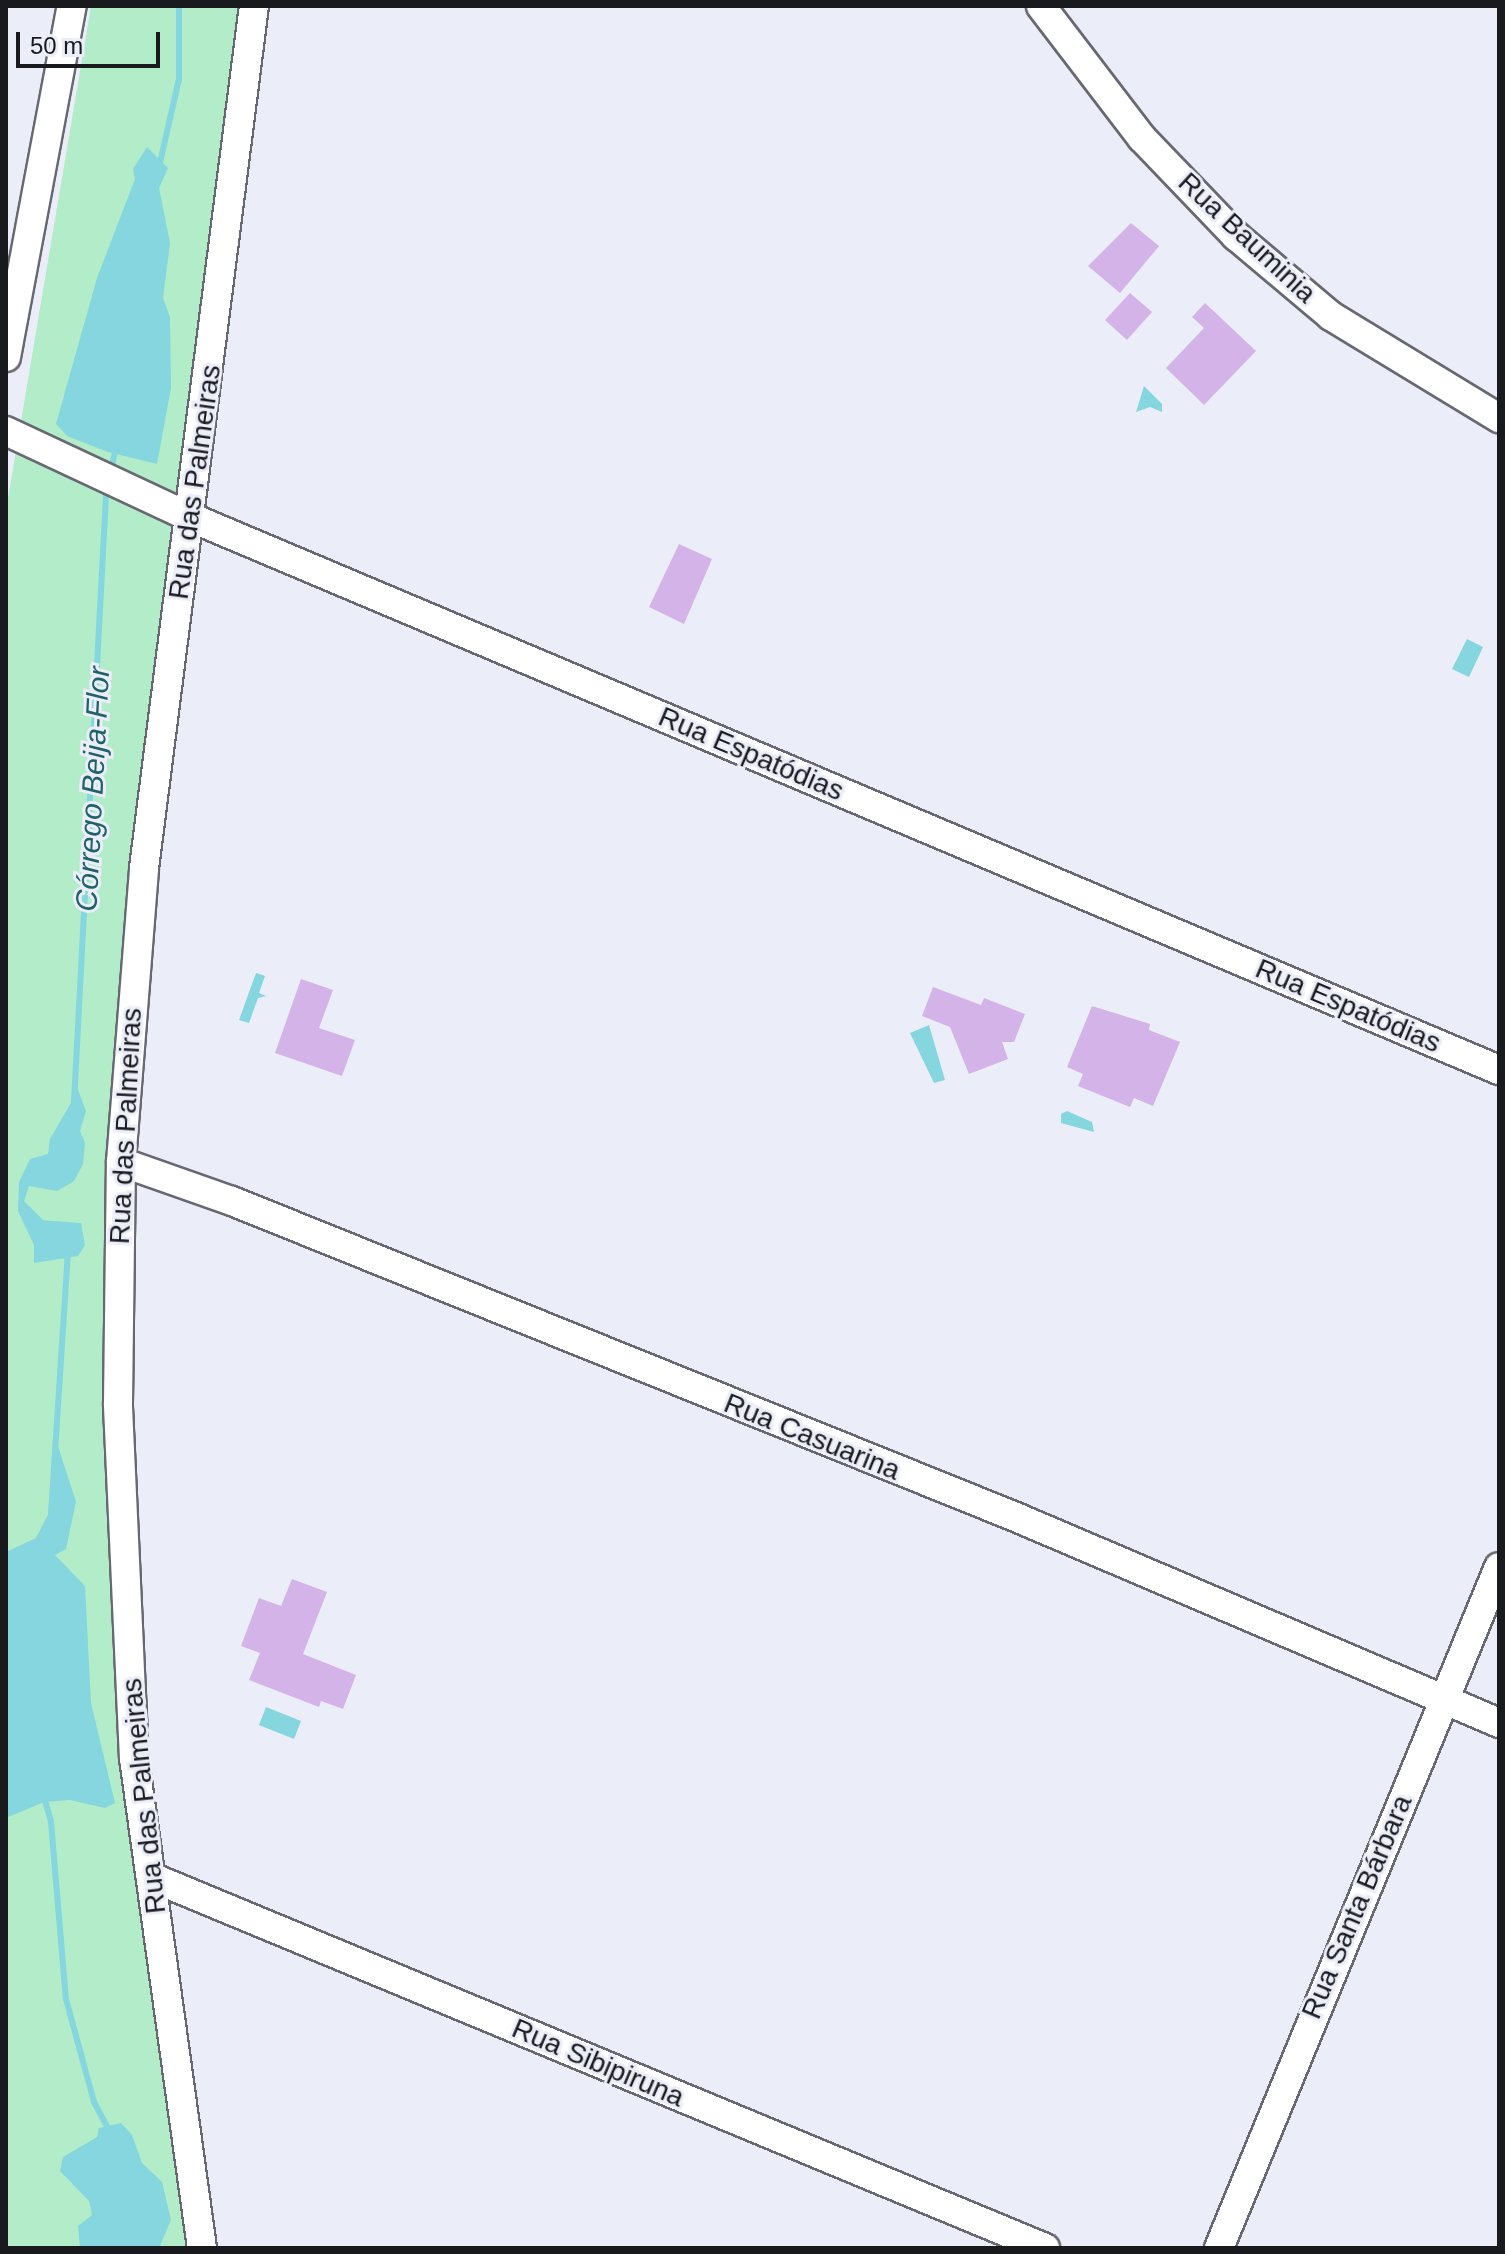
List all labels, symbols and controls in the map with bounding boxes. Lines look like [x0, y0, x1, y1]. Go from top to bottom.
scale bar [20, 16, 164, 66]
text: 50 m [30, 32, 83, 59]
street label: Rua Bauminia [1171, 166, 1323, 310]
street label: Rua das Palmeiras [162, 363, 228, 601]
water label: Córrego Beija-Flor [69, 666, 117, 912]
street label: Rua Espatódias [653, 700, 849, 808]
street label: Rua Espatódias [1250, 952, 1446, 1060]
street label: Rua das Palmeiras [103, 1007, 149, 1245]
street label: Rua Casuarina [719, 1386, 905, 1488]
street label: Rua das Palmeiras [115, 1677, 173, 1915]
street label: Rua Santa Bárbara [1295, 1790, 1419, 2024]
street label: Rua Sibipiruna [507, 2012, 689, 2114]

